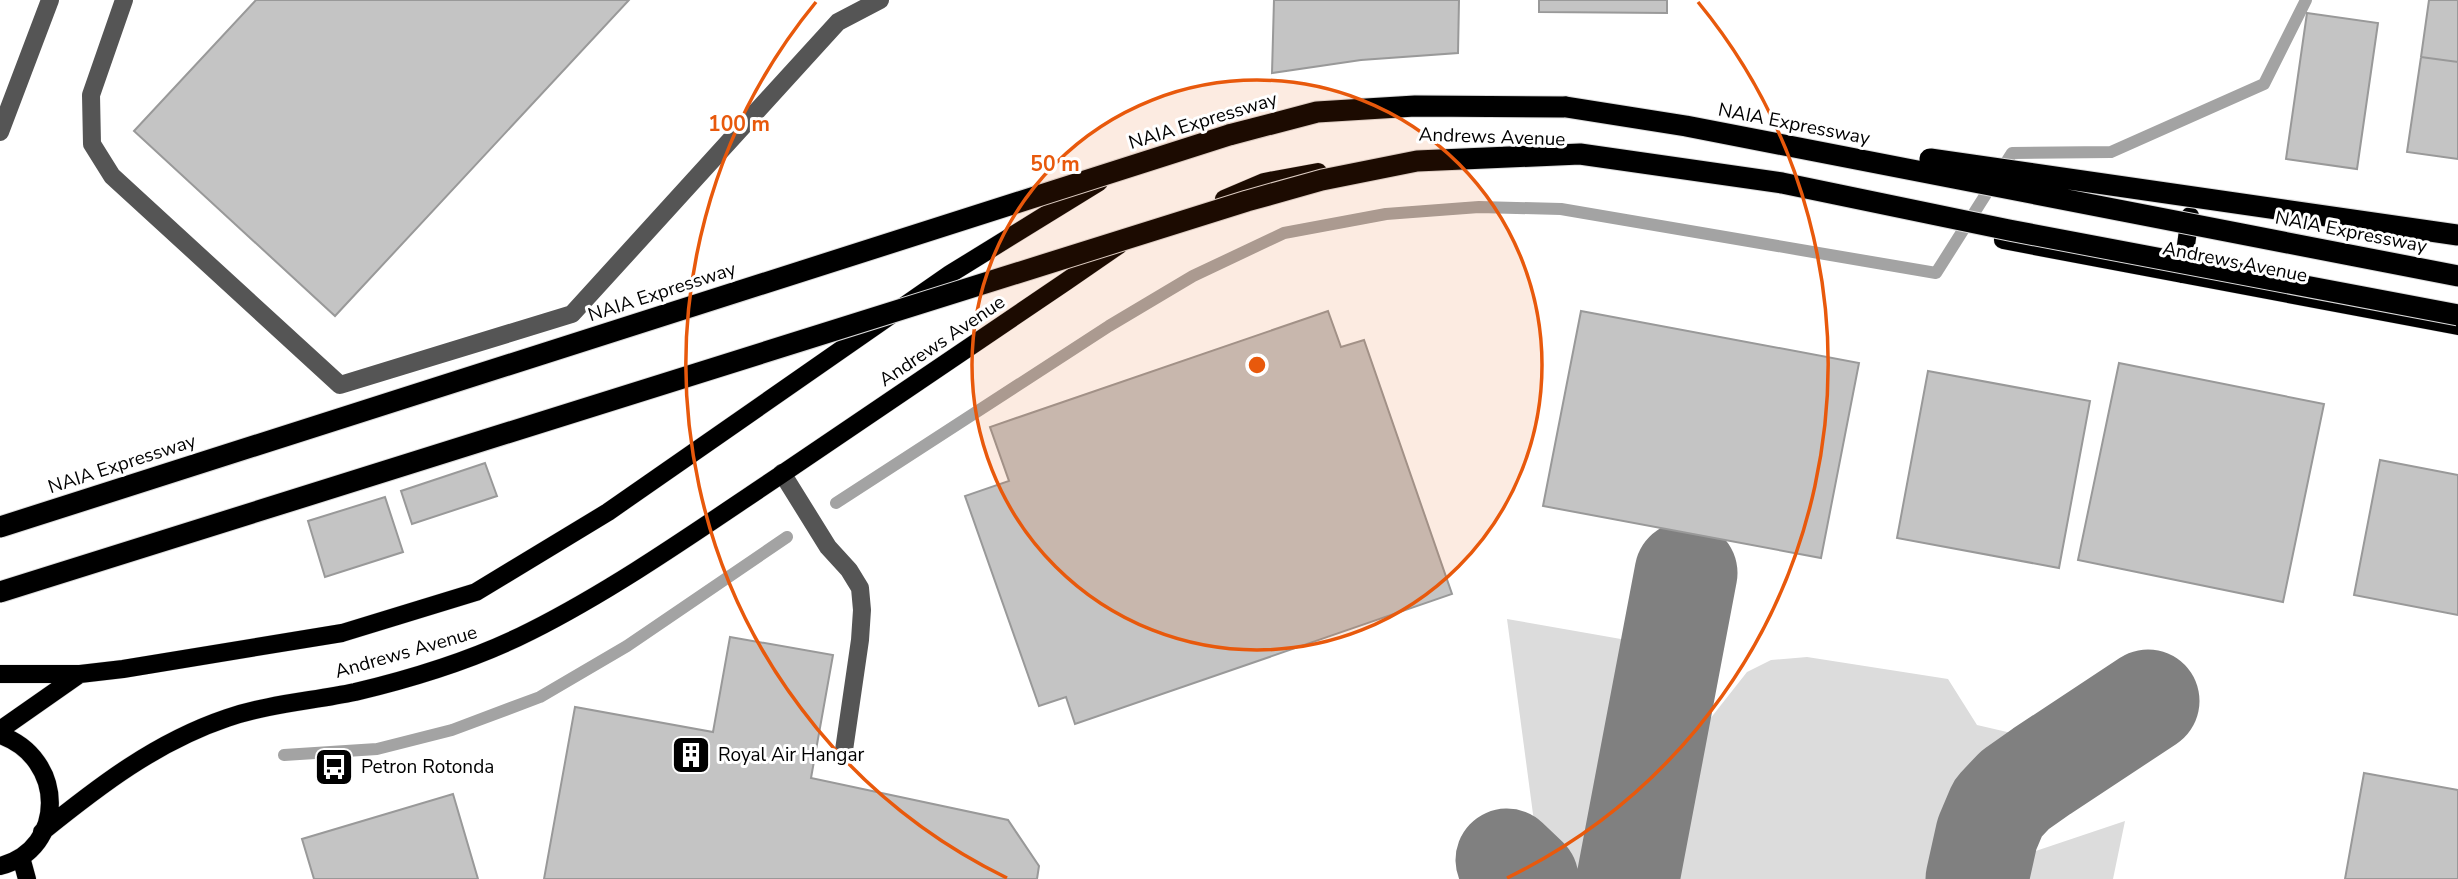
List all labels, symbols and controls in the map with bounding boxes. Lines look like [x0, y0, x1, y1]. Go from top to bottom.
street label: NAIA Expressway [1126, 86, 1281, 156]
street label: NAIA Expressway [1716, 97, 1872, 152]
text: 100 m [708, 110, 770, 138]
street label: Andrews Avenue [1418, 121, 1566, 153]
text: 50 m [1030, 150, 1080, 178]
street label: NAIA Expressway [2273, 205, 2429, 260]
street label: Andrews Avenue [2160, 235, 2310, 289]
street label: NAIA Expressway [585, 256, 739, 328]
street label: Andrews Avenue [874, 289, 1010, 393]
centre of rings [1245, 353, 1269, 377]
street label: NAIA Expressway [45, 428, 199, 500]
street label: Andrews Avenue [332, 619, 480, 685]
building icon: Royal Air Hangar [670, 734, 712, 776]
place label: Royal Air Hangar [718, 742, 865, 768]
bus stop icon: Petron Rotonda [313, 746, 355, 788]
place label: Petron Rotonda [361, 754, 494, 780]

